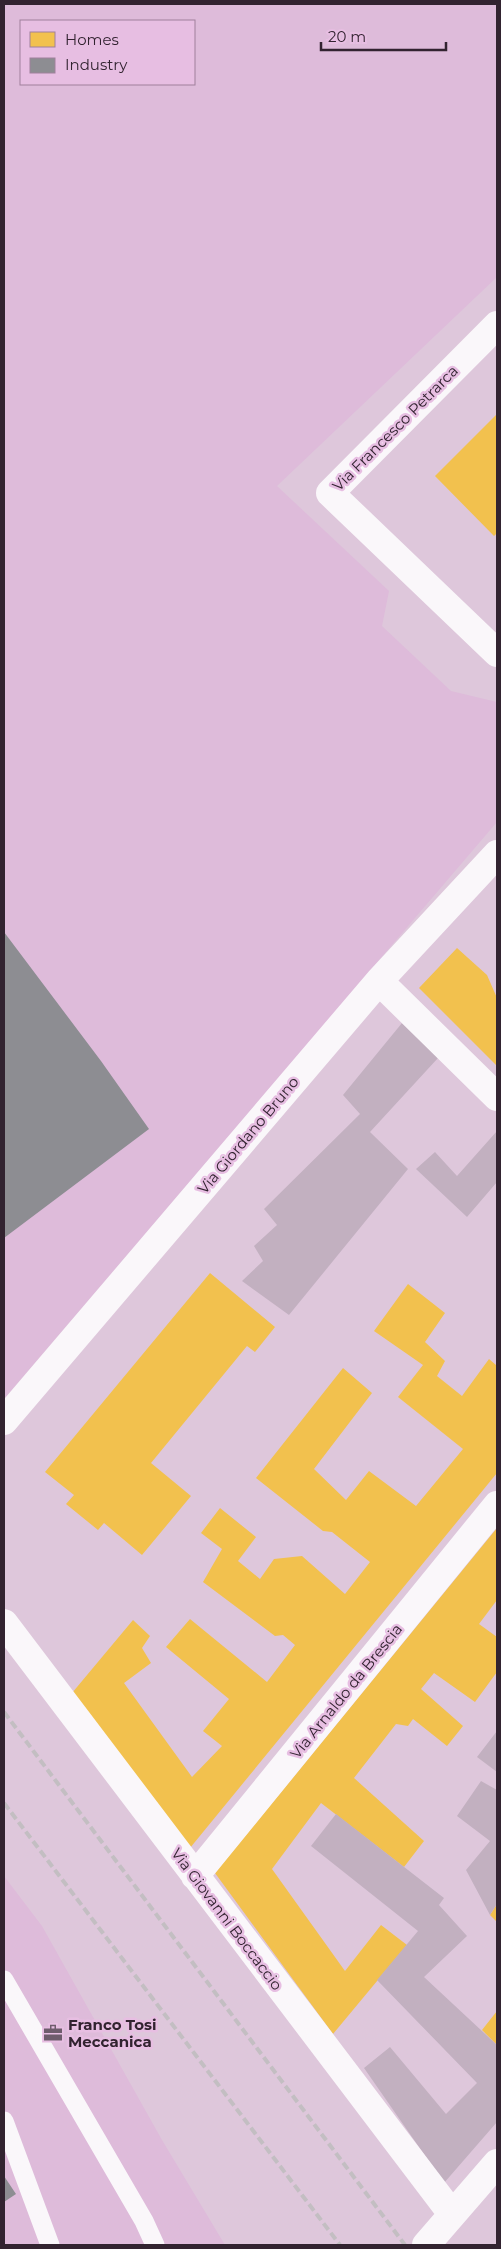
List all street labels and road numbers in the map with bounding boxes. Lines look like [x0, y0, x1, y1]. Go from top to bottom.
street label: Via Francesco Petrarca [328, 361, 462, 495]
street label: Via Giordano Bruno [193, 1072, 303, 1198]
street label: Via Arnaldo da Brescia [286, 1620, 406, 1762]
street label: Via Giovanni Boccaccio [167, 1844, 287, 1994]

